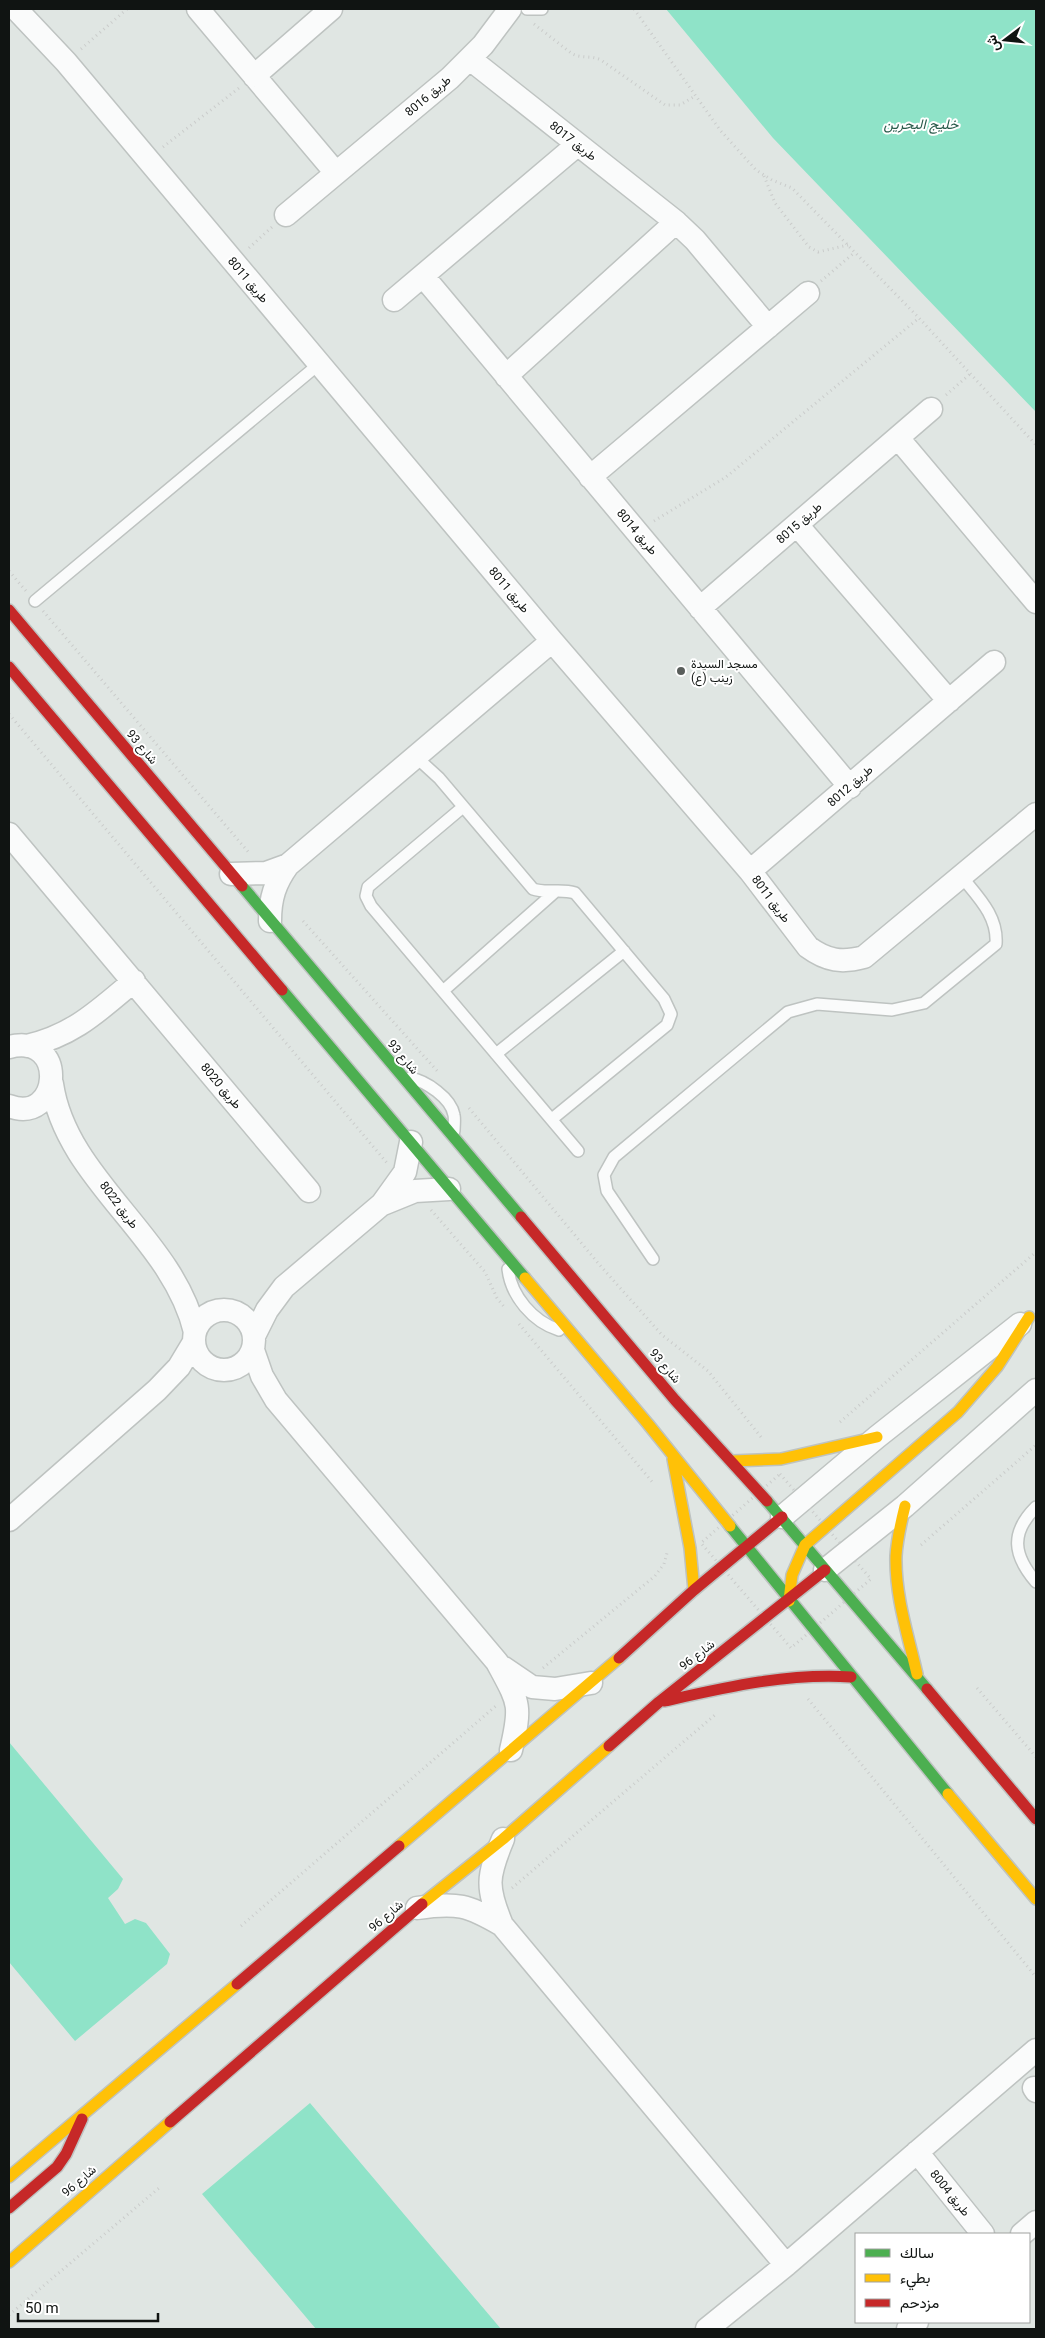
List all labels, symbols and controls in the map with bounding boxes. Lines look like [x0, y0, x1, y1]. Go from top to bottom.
north arrow [980, 15, 1030, 65]
text: ش [982, 33, 1003, 54]
street label: طريق 8016 [402, 73, 455, 120]
water label: خليج البحرين [884, 116, 959, 134]
street label: طريق 8017 [546, 118, 599, 164]
street label: طريق 8011 [224, 254, 271, 307]
street label: طريق 8015 [773, 499, 825, 547]
street label: طريق 8014 [613, 506, 660, 559]
street label: طريق 8011 [485, 564, 532, 617]
place label: مسجد السيدة زينب (ع) [691, 657, 758, 687]
marker: مسجد السيدة زينب (ع) [675, 665, 687, 677]
street label: شارع 93 [122, 727, 160, 768]
street label: طريق 8012 [824, 762, 876, 810]
street label: طريق 8011 [748, 873, 793, 926]
street label: شارع 93 [383, 1037, 421, 1078]
street label: طريق 8020 [197, 1060, 244, 1113]
street label: طريق 8022 [96, 1179, 141, 1232]
street label: شارع 93 [645, 1346, 683, 1387]
street label: شارع 96 [677, 1637, 719, 1675]
street label: شارع 96 [366, 1897, 407, 1936]
street label: شارع 96 [59, 2162, 100, 2201]
street label: طريق 8004 [926, 2167, 973, 2220]
legend [855, 2233, 1030, 2323]
text: سالك [900, 2244, 934, 2262]
text: بطيء [900, 2269, 930, 2291]
scale bar [18, 2290, 158, 2322]
text: مزدحم [900, 2294, 939, 2313]
text: 50 m [25, 2299, 59, 2317]

